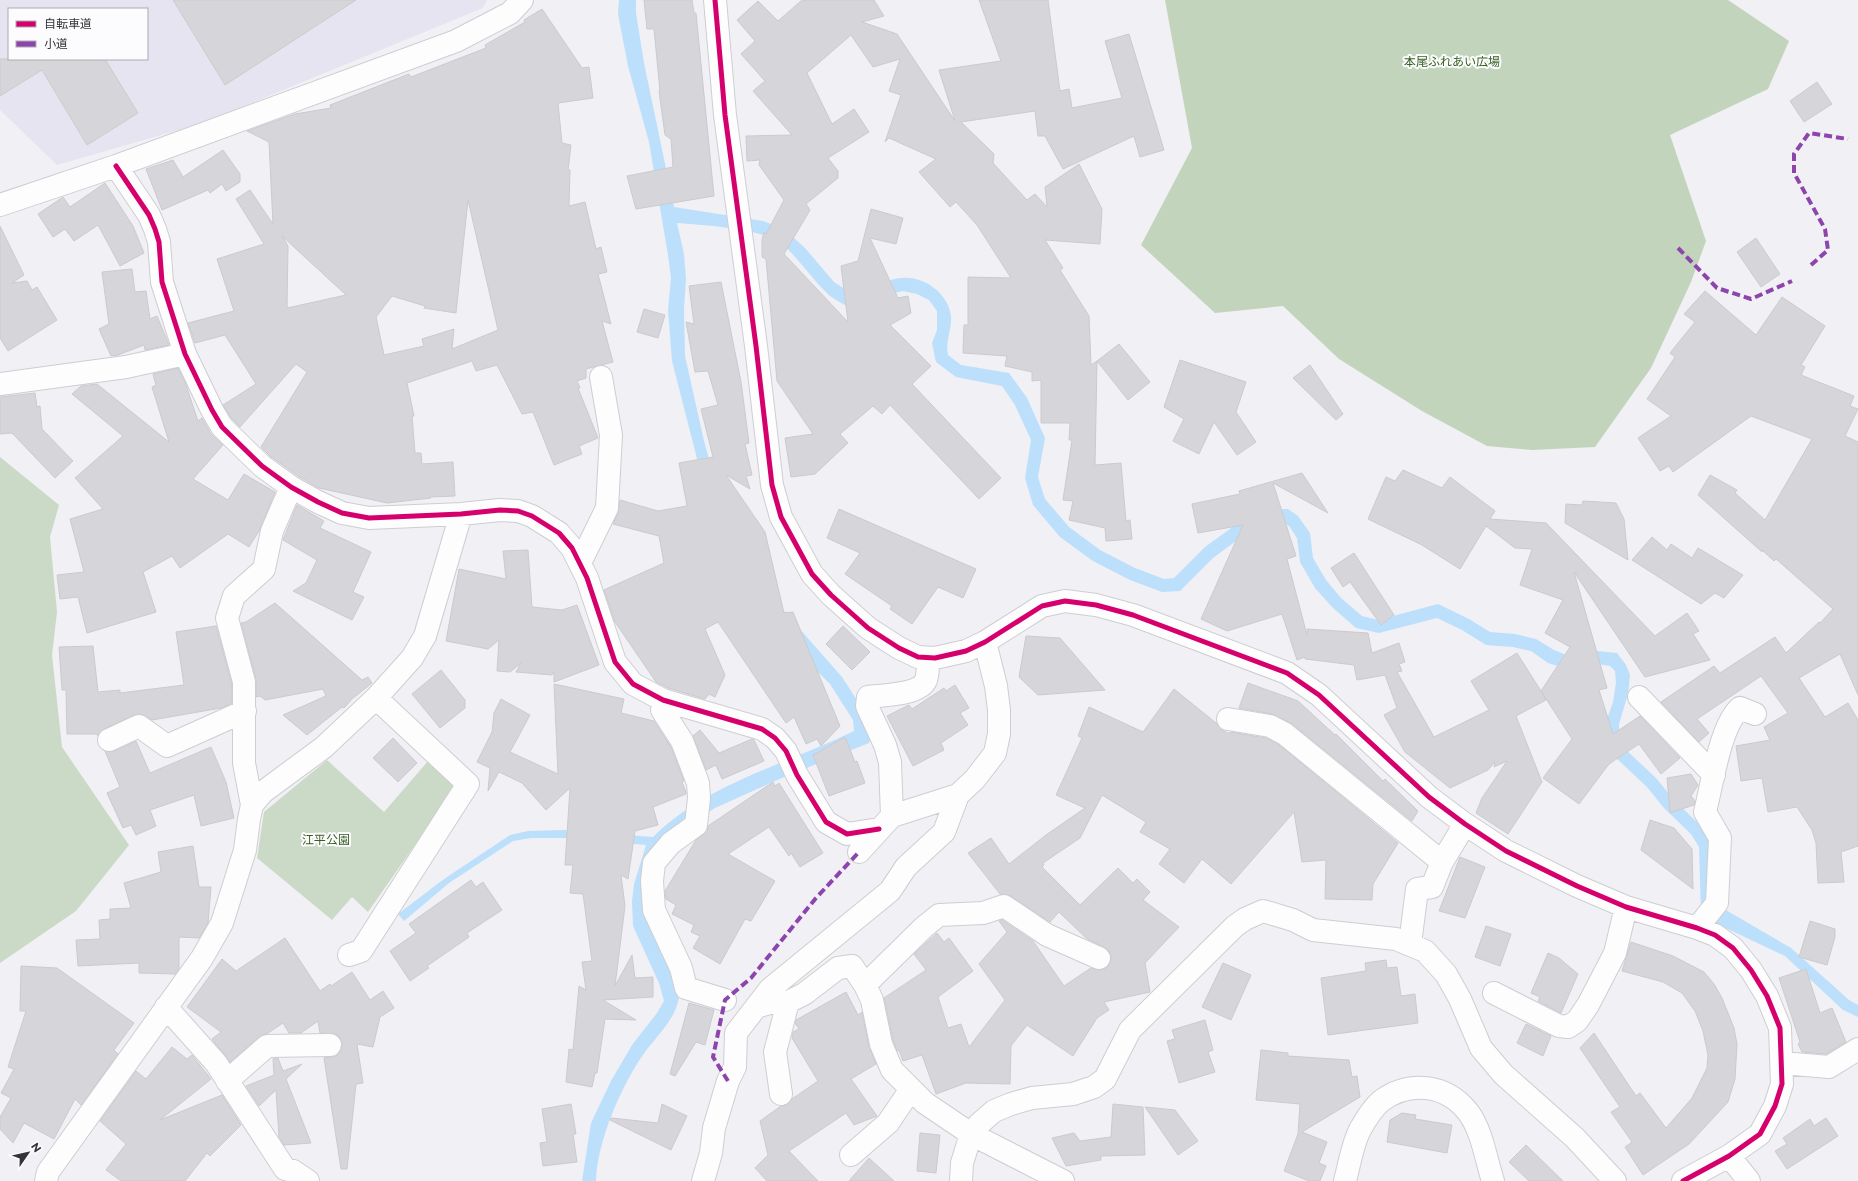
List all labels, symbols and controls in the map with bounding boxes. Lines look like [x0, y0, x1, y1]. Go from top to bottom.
legend [8, 8, 148, 60]
text: 自転車道 [44, 16, 92, 31]
text: 小道 [44, 36, 68, 51]
park label: 本尾ふれあい広場 [1404, 54, 1500, 69]
park label: 江平公園 [302, 832, 350, 847]
north arrow [8, 1133, 48, 1173]
text: N [28, 1140, 45, 1155]

